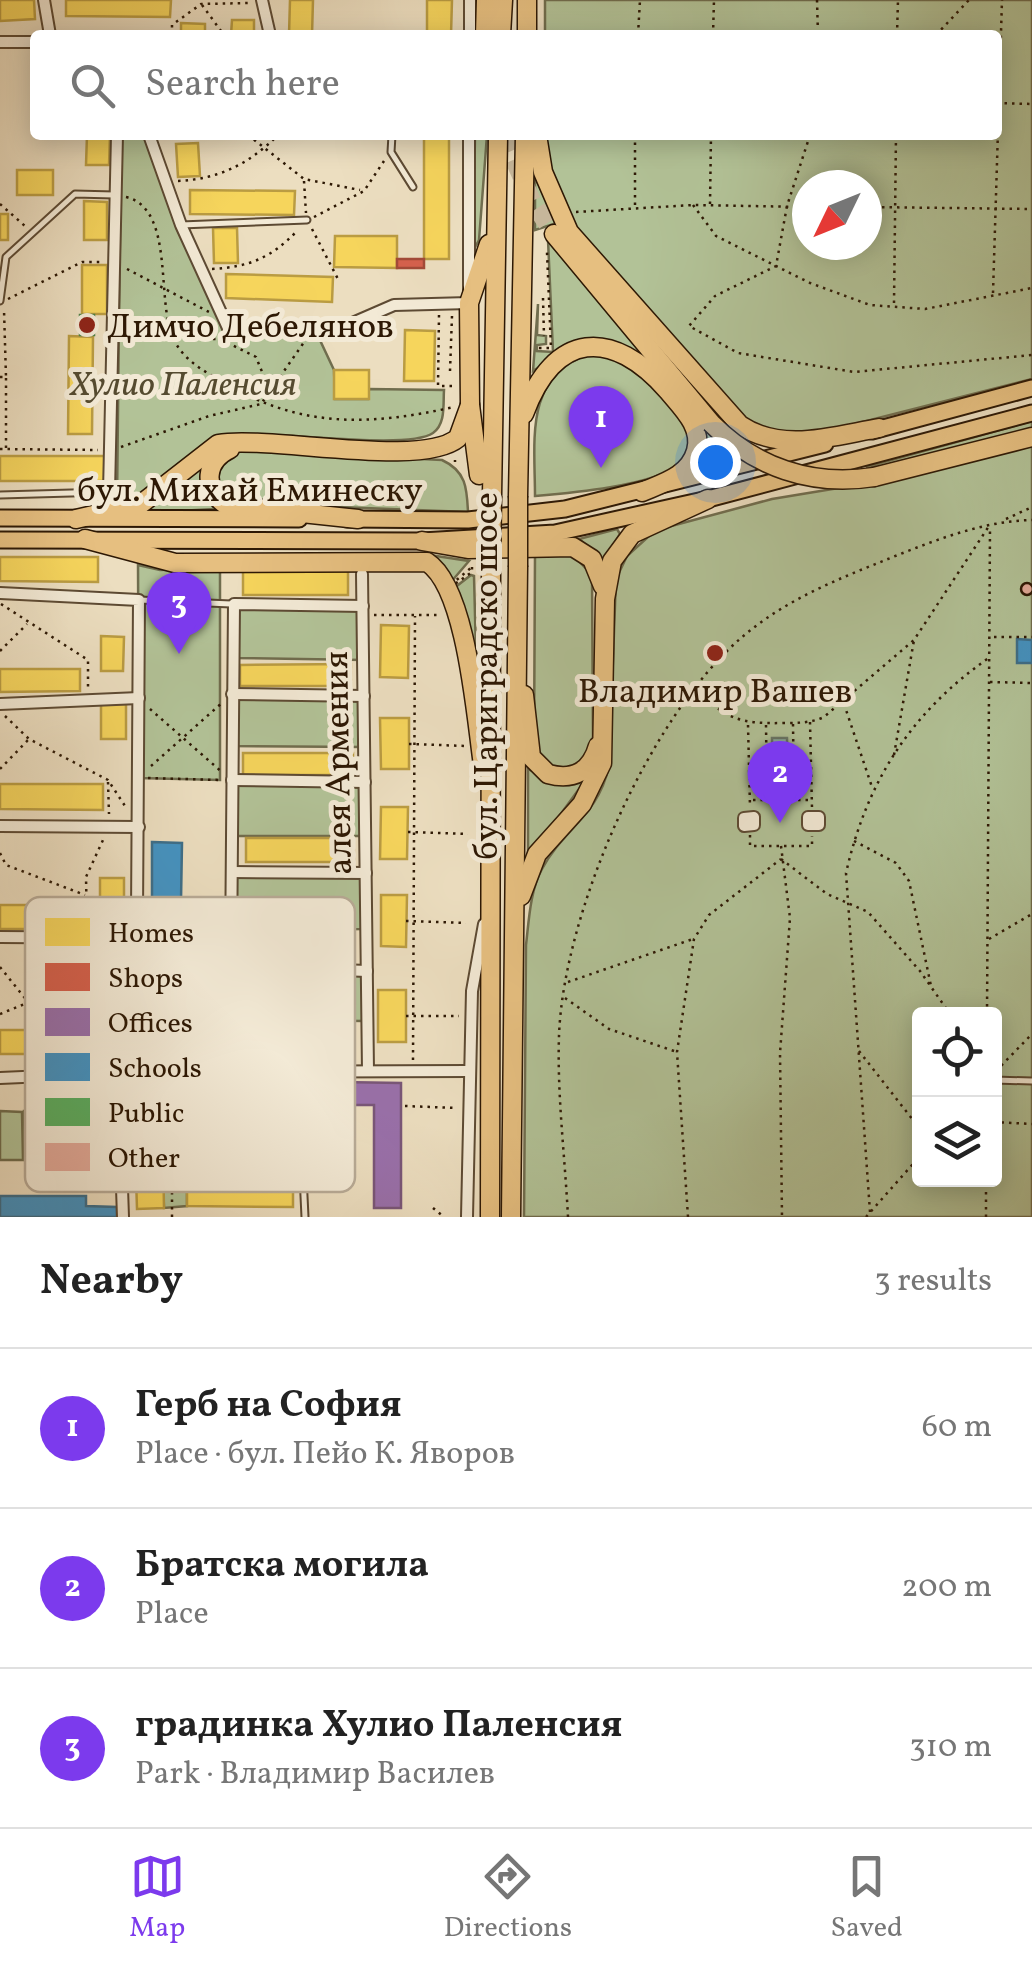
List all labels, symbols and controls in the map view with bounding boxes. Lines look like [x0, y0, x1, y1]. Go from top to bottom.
search box [30, 30, 1002, 140]
icon: search [65, 58, 120, 113]
text: Search here [145, 59, 340, 112]
north arrow [792, 170, 882, 260]
place label: Димчо Дебелянов [107, 304, 394, 352]
marker: Димчо Дебелянов [76, 314, 98, 336]
park label: Хулио Паленсия [68, 362, 297, 410]
pin: 1 [568, 386, 634, 468]
your location [690, 437, 741, 488]
street label: бул. Михай Еминеску [77, 468, 423, 516]
street label: бул. Цариградско шосе [464, 492, 512, 860]
pin: 3 [146, 572, 212, 654]
marker: Владимир Вашев [704, 642, 726, 664]
street label: алея Армения [314, 651, 366, 875]
place label: Владимир Вашев [578, 669, 852, 717]
pin: 2 [748, 740, 812, 823]
legend [25, 897, 355, 1192]
text: Homes [108, 915, 194, 954]
text: Shops [108, 960, 183, 999]
text: Offices [108, 1005, 193, 1044]
map controls [912, 1007, 1002, 1187]
button: locate [912, 1007, 1002, 1097]
text: Schools [108, 1050, 202, 1089]
text: Public [108, 1095, 184, 1134]
button: layers [912, 1097, 1002, 1187]
text: Other [108, 1140, 180, 1179]
text: Nearby [40, 1253, 183, 1312]
text: 3 results [874, 1260, 992, 1304]
text: Герб на София [135, 1380, 402, 1433]
text: 1 [66, 1406, 79, 1450]
text: 60 m [922, 1406, 992, 1450]
text: Place · бул. Пейо К. Яворов [135, 1433, 515, 1477]
text: Братска могила [135, 1540, 429, 1593]
text: 2 [64, 1566, 81, 1610]
text: 200 m [901, 1566, 992, 1610]
text: Place [135, 1593, 209, 1637]
text: градинка Хулио Паленсия [135, 1700, 622, 1753]
text: 3 [64, 1726, 81, 1770]
text: 310 m [909, 1726, 992, 1770]
text: Park · Владимир Василев [135, 1753, 495, 1797]
tab: Map [129, 1849, 185, 1948]
tab: Directions [444, 1849, 572, 1948]
tab: Saved [831, 1849, 903, 1948]

